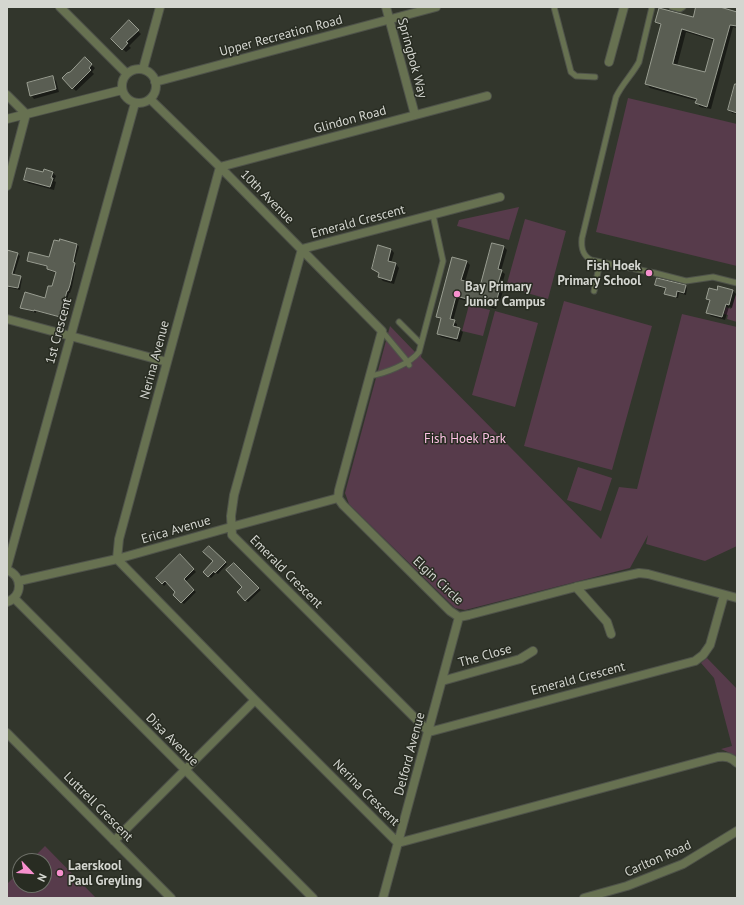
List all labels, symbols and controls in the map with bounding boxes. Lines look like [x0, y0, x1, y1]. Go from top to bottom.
street label: Upper Recreation Road [218, 12, 344, 60]
street label: Springbok Way [394, 16, 430, 100]
street label: Glindon Road [312, 103, 388, 137]
street label: 10th Avenue [237, 167, 297, 227]
street label: Emerald Crescent [309, 202, 407, 242]
place label: Fish Hoek Primary School [558, 258, 641, 289]
marker: Fish Hoek Primary School [644, 268, 654, 278]
place label: Bay Primary Junior Campus [465, 279, 545, 310]
marker: Bay Primary Junior Campus [452, 289, 462, 299]
street label: 1st Crescent [43, 296, 75, 366]
street label: Nerina Avenue [137, 319, 173, 401]
park label: Fish Hoek Park [424, 431, 506, 447]
street label: Erica Avenue [140, 513, 212, 547]
street label: Emerald Crescent [246, 532, 326, 612]
street label: Elgin Circle [409, 554, 467, 608]
street label: The Close [457, 641, 513, 671]
street label: Emerald Crescent [529, 659, 627, 699]
street label: Disa Avenue [142, 710, 202, 770]
street label: Delford Avenue [391, 711, 429, 797]
street label: Nerina Crescent [329, 756, 403, 830]
street label: Luttrell Crescent [60, 769, 136, 845]
street label: Carlton Road [622, 837, 694, 881]
north arrow [12, 853, 52, 893]
place label: Laerskool Paul Greyling [68, 858, 142, 889]
marker: Laerskool Paul Greyling [55, 868, 65, 878]
text: N [34, 871, 50, 884]

